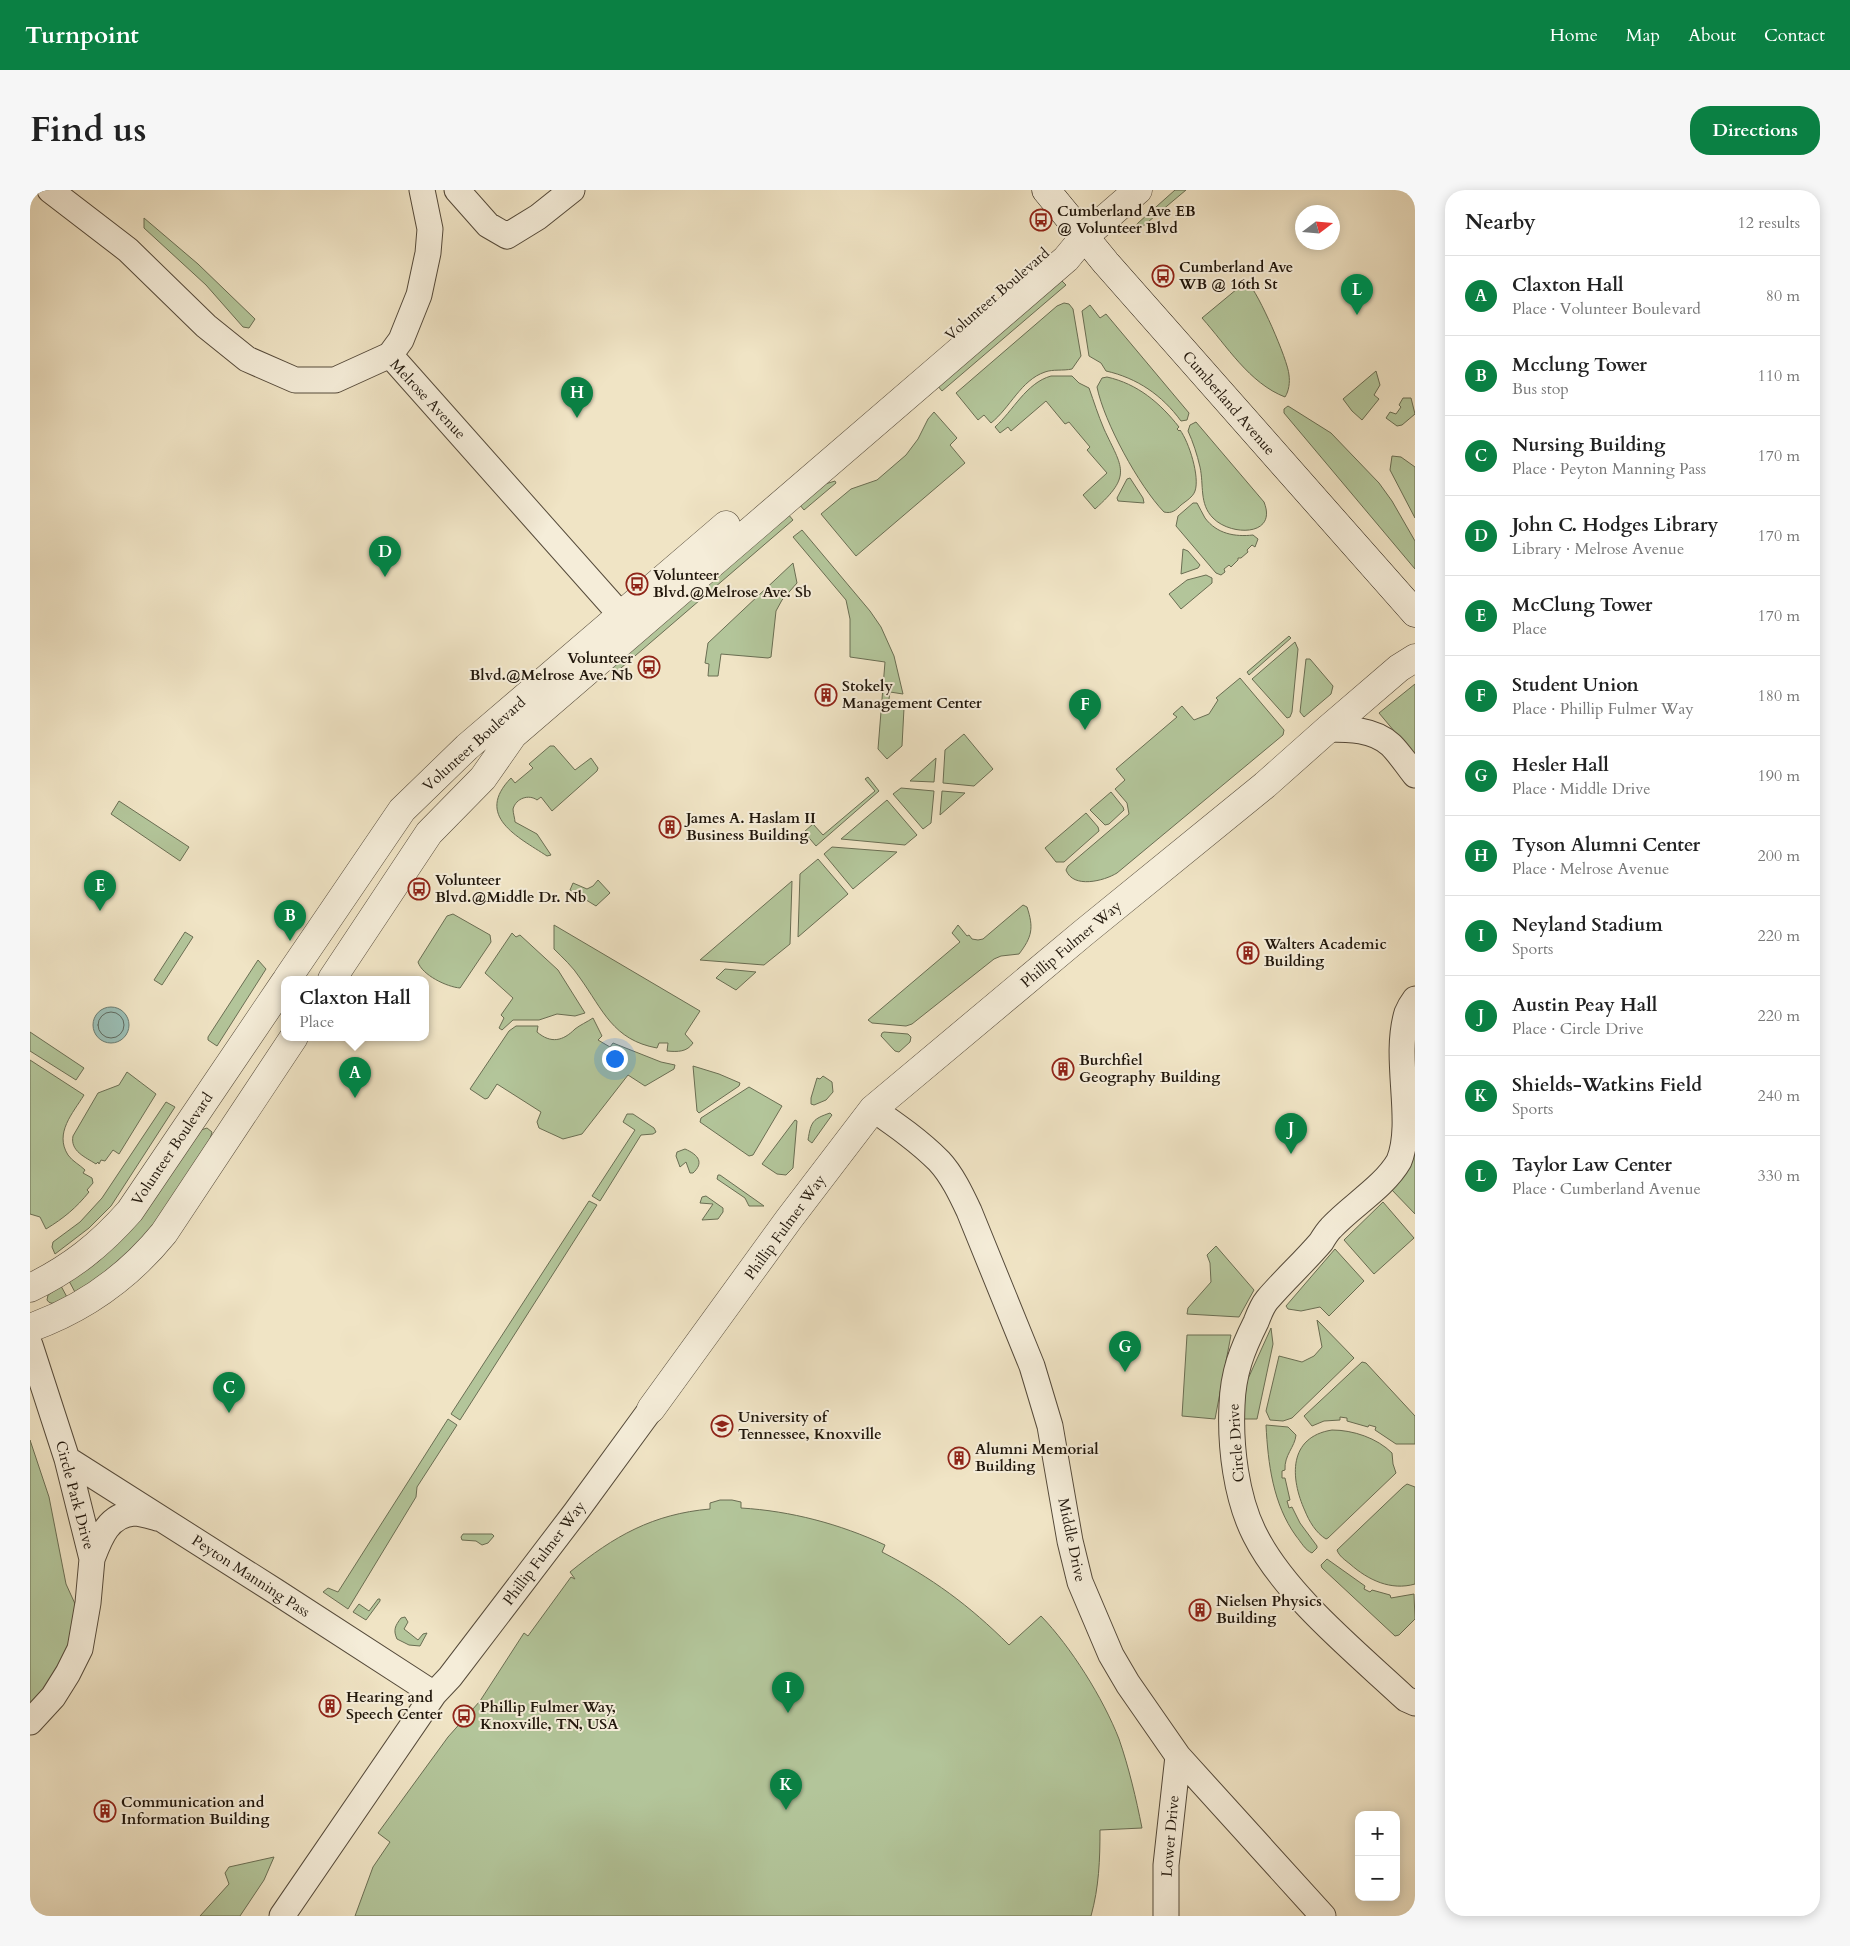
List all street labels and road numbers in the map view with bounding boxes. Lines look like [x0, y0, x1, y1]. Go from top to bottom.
street label: Volunteer Boulevard [941, 243, 1053, 345]
street label: Cumberland Avenue [1178, 347, 1280, 460]
street label: Melrose Avenue [386, 355, 471, 444]
street label: Volunteer Boulevard [418, 692, 530, 796]
street label: Phillip Fulmer Way [1016, 896, 1126, 992]
street label: Volunteer Boulevard [127, 1089, 217, 1209]
street label: Phillip Fulmer Way [740, 1170, 830, 1284]
street label: Circle Drive [1223, 1403, 1249, 1483]
street label: Circle Park Drive [51, 1438, 99, 1552]
street label: Middle Drive [1053, 1496, 1091, 1584]
street label: Phillip Fulmer Way [498, 1497, 590, 1609]
street label: Peyton Manning Pass [188, 1530, 314, 1622]
street label: Lower Drive [1156, 1794, 1184, 1878]

